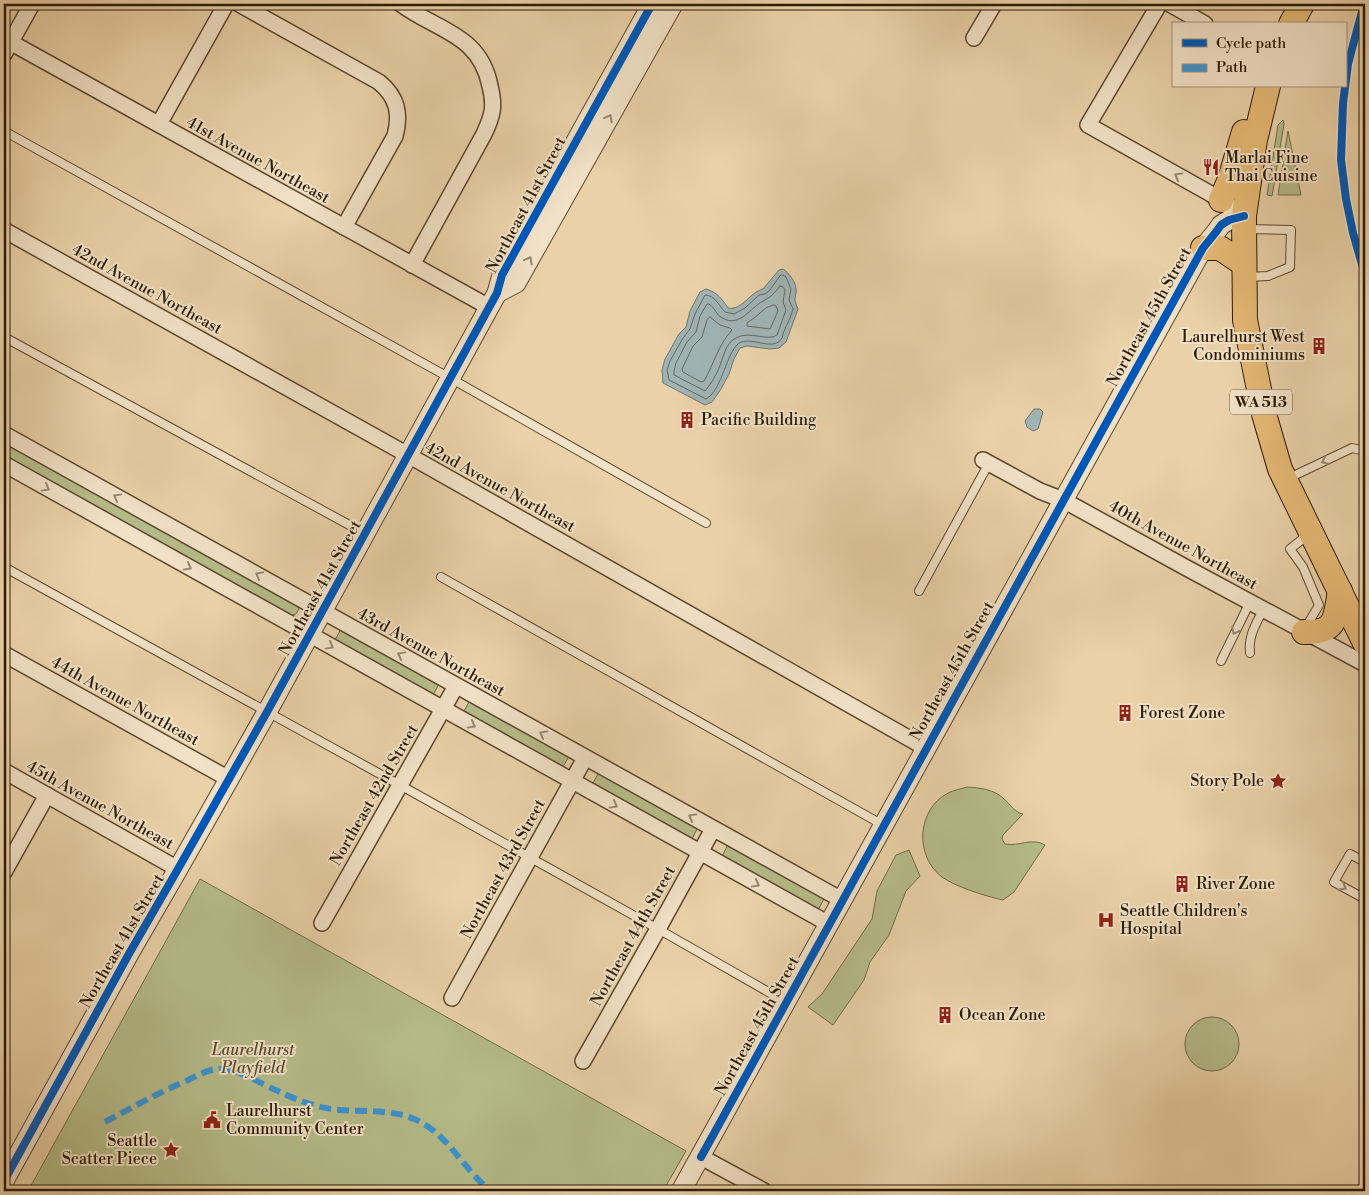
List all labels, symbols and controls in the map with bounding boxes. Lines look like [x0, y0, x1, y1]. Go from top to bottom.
legend [1172, 22, 1346, 88]
text: Cycle path [1216, 34, 1286, 53]
text: Path [1216, 58, 1248, 77]
street label: 41st Avenue Northeast [183, 112, 334, 208]
one-way arrow [603, 114, 613, 123]
street label: Northeast 41st Street [482, 133, 571, 277]
place label: Marlai Fine Thai Cuisine [1225, 148, 1317, 186]
restaurant icon: Marlai Fine Thai Cuisine [1201, 157, 1221, 177]
one-way arrow [1175, 172, 1184, 182]
street label: 42nd Avenue Northeast [68, 239, 226, 339]
street label: Northeast 45th Street [1102, 244, 1196, 390]
one-way arrow [523, 256, 533, 265]
place label: Laurelhurst West Condominiums [1182, 327, 1305, 365]
building icon: Laurelhurst West Condominiums [1309, 336, 1329, 356]
road number: WA 513 [1230, 390, 1292, 414]
building icon: Pacific Building [677, 410, 697, 430]
place label: Pacific Building [701, 410, 817, 430]
street label: 42nd Avenue Northeast [421, 437, 579, 537]
one-way arrow [1321, 455, 1330, 466]
one-way arrow [41, 481, 50, 491]
one-way arrow [113, 493, 122, 503]
street label: 40th Avenue Northeast [1105, 496, 1261, 594]
street label: Northeast 41st Street [274, 517, 366, 659]
one-way arrow [183, 560, 192, 570]
one-way arrow [255, 572, 264, 582]
street label: Northeast 45th Street [905, 598, 999, 744]
street label: 43rd Avenue Northeast [354, 603, 509, 701]
one-way arrow [1231, 626, 1241, 635]
one-way arrow [325, 639, 334, 649]
one-way arrow [397, 651, 406, 661]
street label: 44th Avenue Northeast [47, 652, 203, 750]
building icon: Forest Zone [1115, 703, 1135, 723]
place label: Forest Zone [1139, 703, 1225, 723]
one-way arrow [467, 719, 476, 729]
street label: Northeast 42nd Street [325, 721, 423, 869]
one-way arrow [539, 730, 548, 740]
street label: 45th Avenue Northeast [23, 756, 178, 854]
place label: Story Pole [1190, 771, 1264, 791]
place icon: Story Pole [1268, 771, 1288, 791]
street label: Northeast 43rd Street [456, 795, 550, 942]
one-way arrow [609, 798, 618, 808]
one-way arrow [689, 813, 698, 823]
street label: Northeast 44th Street [586, 862, 680, 1010]
street label: Northeast 41st Street [75, 870, 169, 1012]
building icon: River Zone [1172, 874, 1192, 894]
place label: River Zone [1196, 874, 1275, 894]
one-way arrow [751, 878, 760, 888]
one-way arrow [1338, 881, 1347, 891]
place label: Seattle Children's Hospital [1120, 901, 1248, 939]
hospital icon: Seattle Children's Hospital [1096, 910, 1116, 930]
street label: Northeast 45th Street [710, 953, 804, 1099]
building icon: Ocean Zone [935, 1005, 955, 1025]
place label: Ocean Zone [959, 1005, 1046, 1025]
park label: Laurelhurst Playfield [211, 1040, 295, 1078]
place label: Laurelhurst Community Center [226, 1101, 364, 1139]
public building icon: Laurelhurst Community Center [202, 1110, 222, 1130]
place label: Seattle Scatter Piece [62, 1131, 157, 1169]
place icon: Seattle Scatter Piece [161, 1140, 181, 1160]

